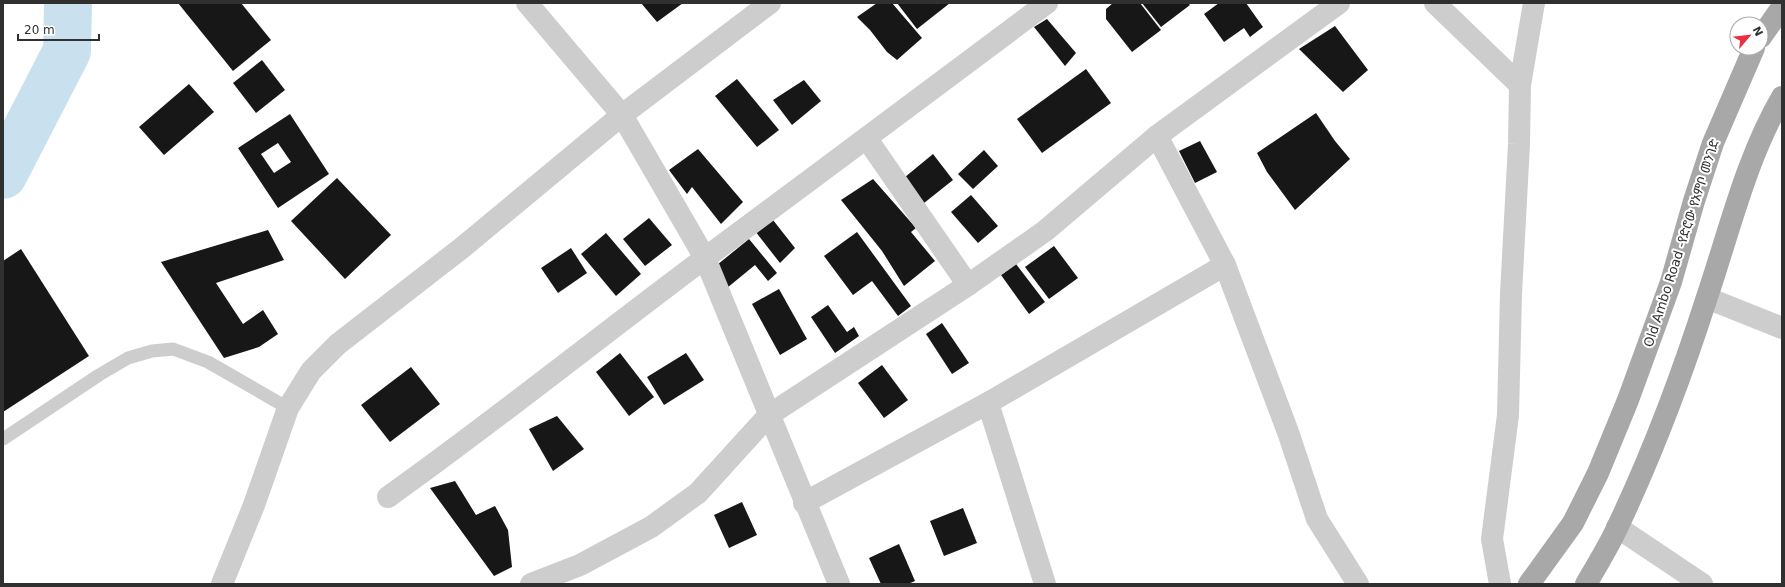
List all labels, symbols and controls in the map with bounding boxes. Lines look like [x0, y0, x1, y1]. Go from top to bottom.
scale bar [18, 16, 99, 42]
north arrow [1729, 16, 1769, 56]
text: 20 m [24, 23, 55, 37]
text: N [1749, 24, 1765, 39]
street label: Old Ambo Road -የድሮው የአምቦ መንገድ [1641, 137, 1722, 349]

